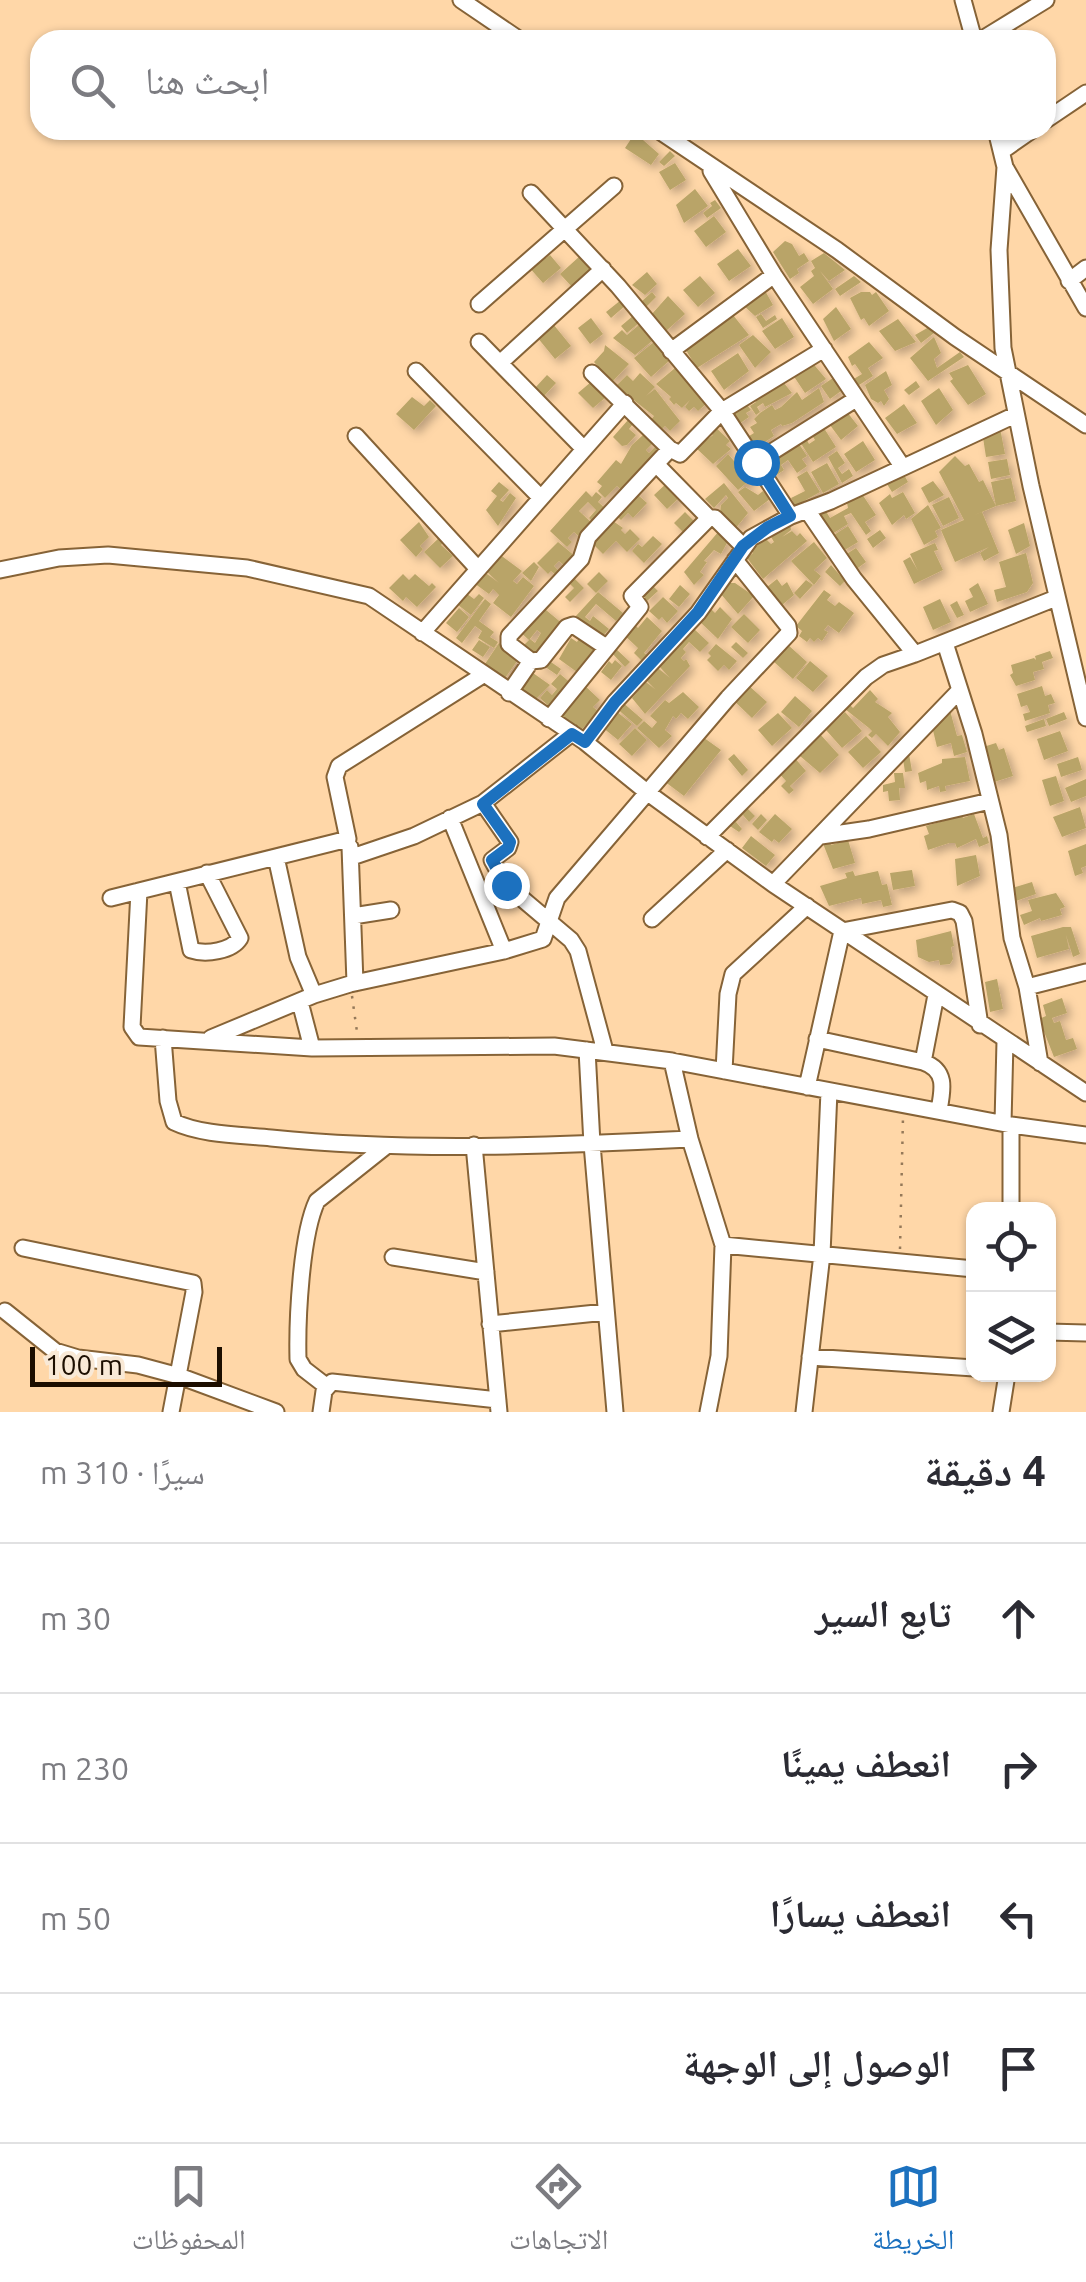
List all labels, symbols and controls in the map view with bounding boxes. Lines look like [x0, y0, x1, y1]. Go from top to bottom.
search box [30, 30, 1056, 140]
icon: search [65, 58, 120, 113]
text: ابحث هنا [145, 59, 270, 101]
route start [734, 440, 780, 486]
route end [484, 863, 530, 909]
map controls [966, 1202, 1056, 1382]
button: locate [966, 1202, 1056, 1292]
button: layers [966, 1292, 1056, 1382]
scale bar [30, 1342, 222, 1386]
text: 100 m [45, 1349, 123, 1380]
text: 4 دقيقة [924, 1447, 1046, 1494]
text: سيرًا · 310 m [40, 1454, 205, 1490]
icon: ahead [991, 1591, 1046, 1646]
text: تابع السير [815, 1592, 951, 1634]
text: 30 m [40, 1600, 111, 1636]
icon: right [991, 1741, 1046, 1796]
text: انعطف يمينًا [781, 1742, 951, 1784]
text: 230 m [40, 1750, 129, 1786]
icon: left [991, 1891, 1046, 1946]
text: انعطف يسارًا [770, 1892, 951, 1934]
text: 50 m [40, 1900, 111, 1936]
icon: arrive [991, 2041, 1046, 2096]
text: الوصول إلى الوجهة [683, 2042, 951, 2084]
tab: المحفوظات [132, 2159, 246, 2267]
tab: الاتجاهات [509, 2159, 608, 2267]
tab: الخريطة [872, 2159, 954, 2267]

